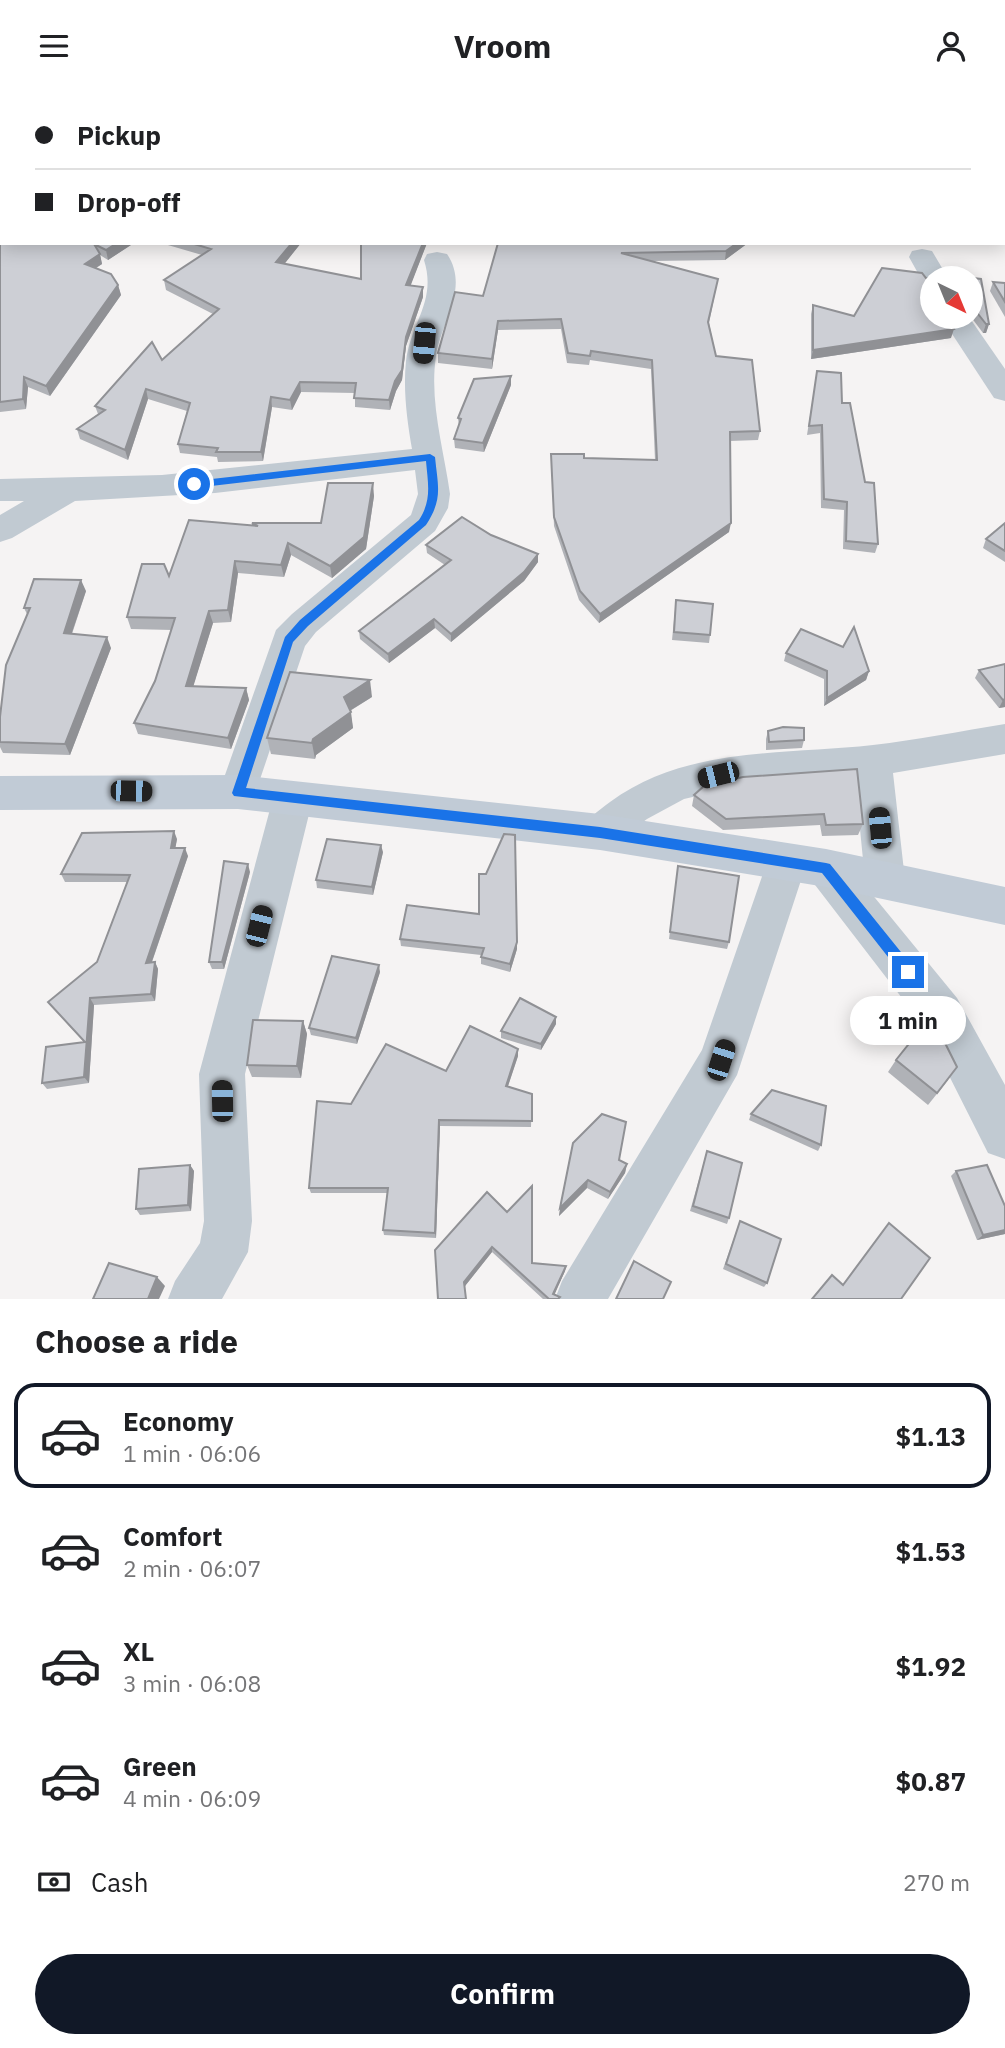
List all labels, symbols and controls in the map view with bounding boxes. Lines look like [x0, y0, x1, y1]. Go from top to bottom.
text: Vroom [454, 25, 551, 67]
icon: menu [35, 27, 73, 65]
icon: person [932, 27, 970, 65]
text: Pickup [77, 118, 161, 152]
text: Drop-off [77, 185, 180, 219]
north arrow [920, 266, 984, 329]
map controls [920, 266, 983, 329]
car [412, 321, 437, 365]
route start [178, 468, 210, 500]
car [696, 760, 741, 790]
car [110, 780, 153, 802]
car [868, 806, 893, 850]
car [244, 903, 275, 949]
route end [892, 956, 924, 988]
callout: 1 min [850, 997, 966, 1045]
text: 1 min [878, 1005, 938, 1035]
car [705, 1037, 738, 1083]
car [212, 1080, 233, 1122]
text: Choose a ride [35, 1320, 238, 1362]
icon: car [39, 1404, 102, 1467]
text: Economy [123, 1404, 234, 1438]
text: $1.13 [896, 1419, 966, 1453]
text: 1 min · 06:06 [123, 1438, 261, 1468]
icon: car [39, 1519, 102, 1582]
text: Comfort [123, 1519, 222, 1553]
text: $1.53 [896, 1534, 966, 1568]
text: 2 min · 06:07 [123, 1553, 261, 1583]
icon: car [39, 1634, 102, 1697]
text: XL [123, 1634, 154, 1668]
text: $1.92 [896, 1649, 966, 1683]
text: 3 min · 06:08 [123, 1668, 261, 1698]
icon: car [39, 1749, 102, 1812]
text: Green [123, 1749, 197, 1783]
text: $0.87 [896, 1764, 966, 1798]
text: 4 min · 06:09 [123, 1783, 261, 1813]
icon: cash [35, 1863, 73, 1901]
text: Cash [91, 1865, 148, 1899]
text: 270 m [903, 1867, 970, 1897]
button: Confirm [35, 1954, 970, 2034]

